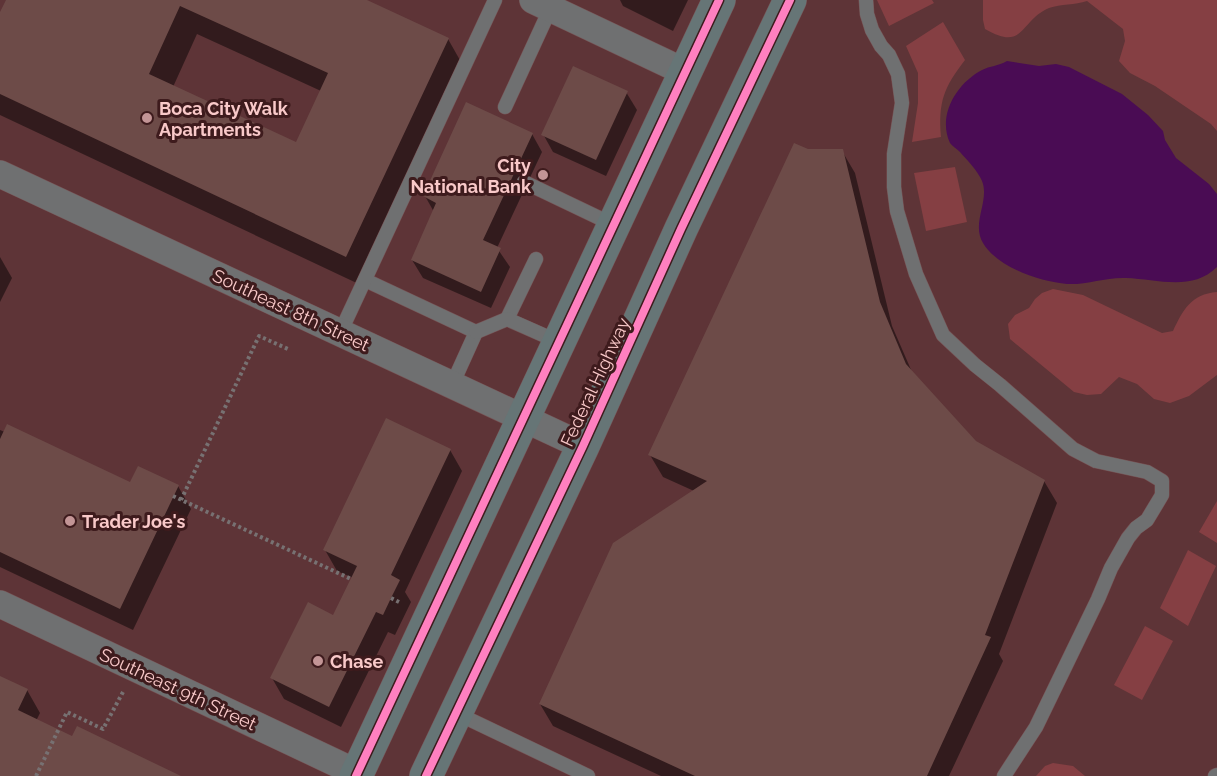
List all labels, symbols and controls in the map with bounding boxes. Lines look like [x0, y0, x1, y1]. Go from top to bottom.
place label: Boca City Walk Apartments [159, 98, 289, 140]
marker: Boca City Walk Apartments [140, 111, 154, 125]
place label: City National Bank [410, 155, 532, 197]
marker: City National Bank [536, 168, 550, 182]
street label: Southeast 8th Street [209, 265, 373, 355]
street label: Federal Highway [556, 314, 634, 450]
place label: Trader Joe's [82, 511, 185, 532]
marker: Trader Joe's [63, 514, 77, 528]
street label: Southeast 9th Street [96, 644, 260, 734]
place label: Chase [330, 651, 383, 672]
marker: Chase [311, 654, 325, 668]

